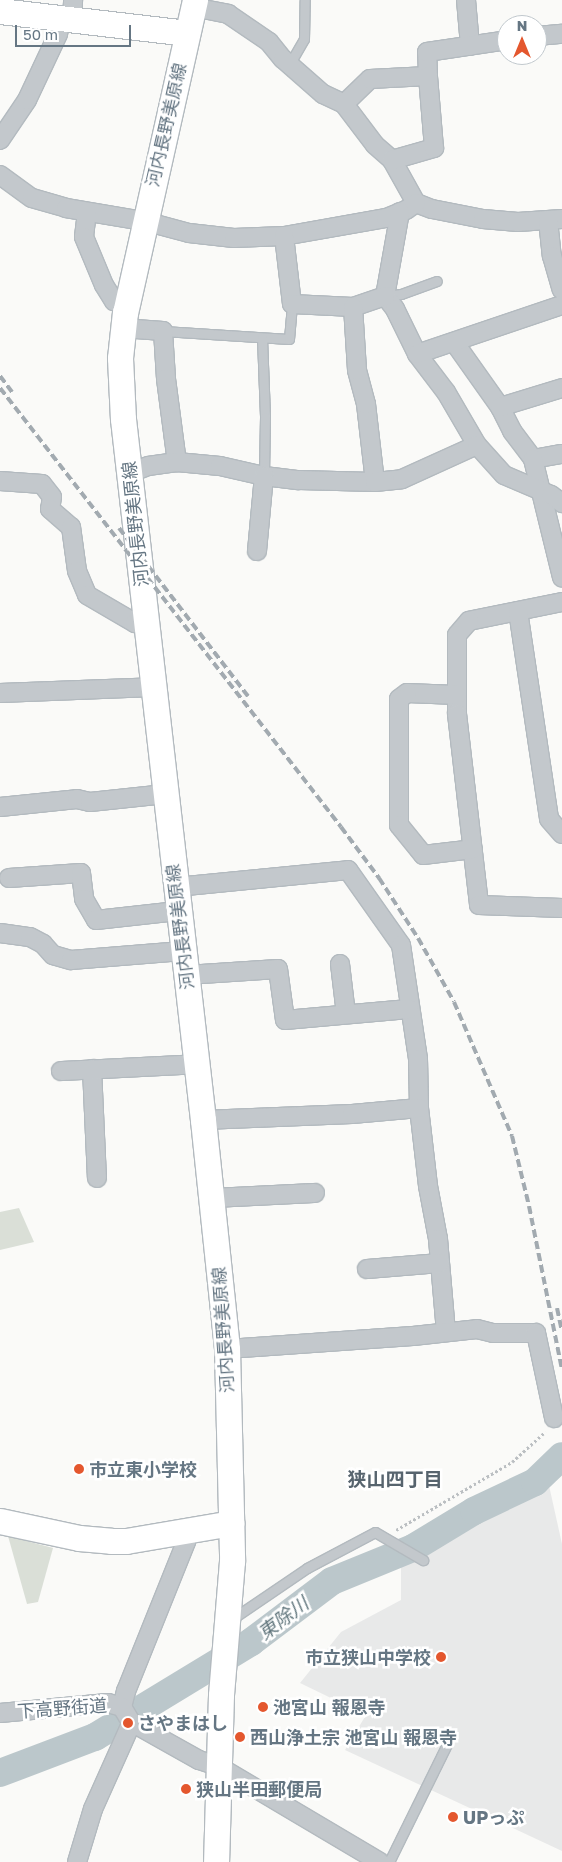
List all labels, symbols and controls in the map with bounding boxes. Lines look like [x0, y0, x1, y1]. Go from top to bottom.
scale bar [18, 15, 134, 47]
north arrow [497, 15, 547, 65]
text: N [517, 17, 527, 34]
text: 50 m [23, 25, 58, 43]
street label: 河内長野美原線 [141, 61, 191, 189]
street label: 河内長野美原線 [118, 460, 152, 588]
street label: 河内長野美原線 [162, 863, 198, 991]
street label: 河内長野美原線 [208, 1266, 238, 1394]
place label: 市立東小学校 [89, 1458, 197, 1480]
marker: 市立東小学校 [73, 1463, 85, 1475]
district label: 狭山四丁目 [348, 1468, 442, 1490]
water label: 東除川 [253, 1592, 313, 1644]
place label: 市立狭山中学校 [305, 1646, 431, 1668]
marker: 市立狭山中学校 [435, 1651, 447, 1663]
street label: 下高野街道 [16, 1694, 108, 1722]
place label: 池宮山 報恩寺 [273, 1696, 385, 1718]
marker: 池宮山 報恩寺 [257, 1701, 269, 1713]
place label: さやまはし [138, 1712, 228, 1734]
marker: さやまはし [122, 1717, 134, 1729]
place label: 西山浄土宗 池宮山 報恩寺 [250, 1726, 457, 1748]
marker: 西山浄土宗 池宮山 報恩寺 [234, 1731, 246, 1743]
place label: 狭山半田郵便局 [196, 1778, 322, 1800]
marker: 狭山半田郵便局 [180, 1783, 192, 1795]
place label: UPっぷ [463, 1806, 524, 1828]
marker: UPっぷ [447, 1811, 459, 1823]

